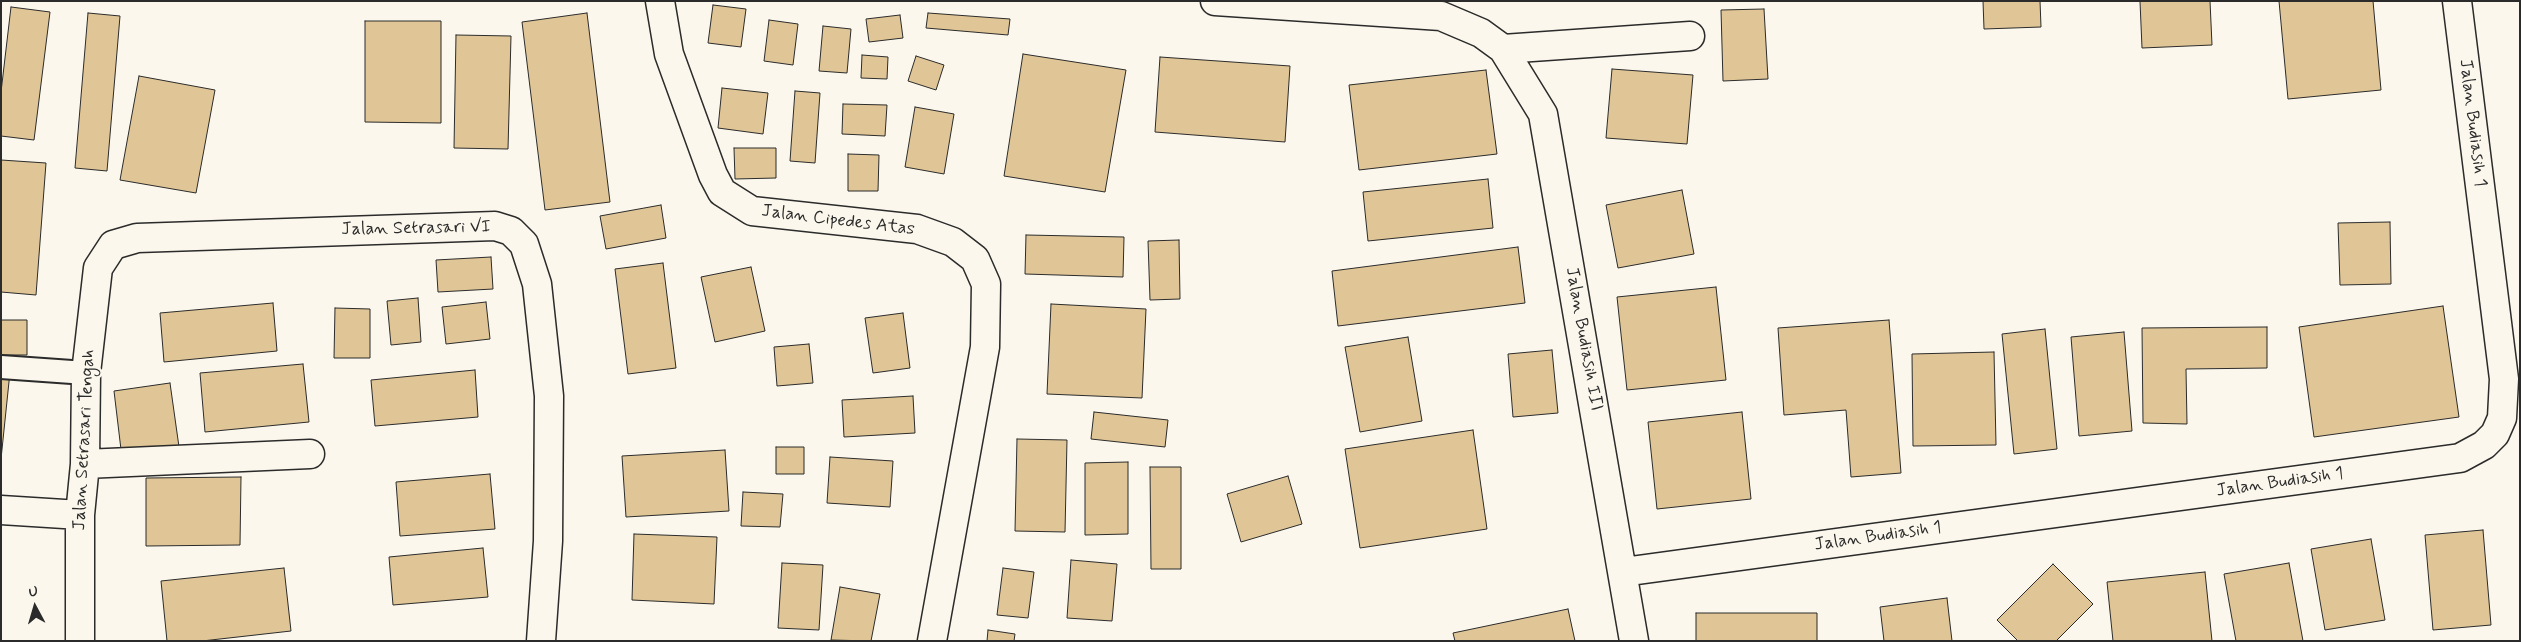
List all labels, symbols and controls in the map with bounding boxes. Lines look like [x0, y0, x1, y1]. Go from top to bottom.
street label: Jalan Budiasih 1 [2453, 58, 2491, 188]
street label: Jalan Cipedes Atas [760, 201, 916, 241]
street label: Jalan Setrasari VI [341, 217, 491, 241]
street label: Jalan Budiasih III [1560, 265, 1606, 413]
street label: Jalan Setrasari Tengah [69, 349, 101, 531]
street label: Jalan Budiasih 1 [2215, 463, 2345, 503]
street label: Jalan Budiasih 1 [1813, 517, 1943, 557]
north arrow [10, 582, 60, 632]
text: U [28, 583, 39, 602]

